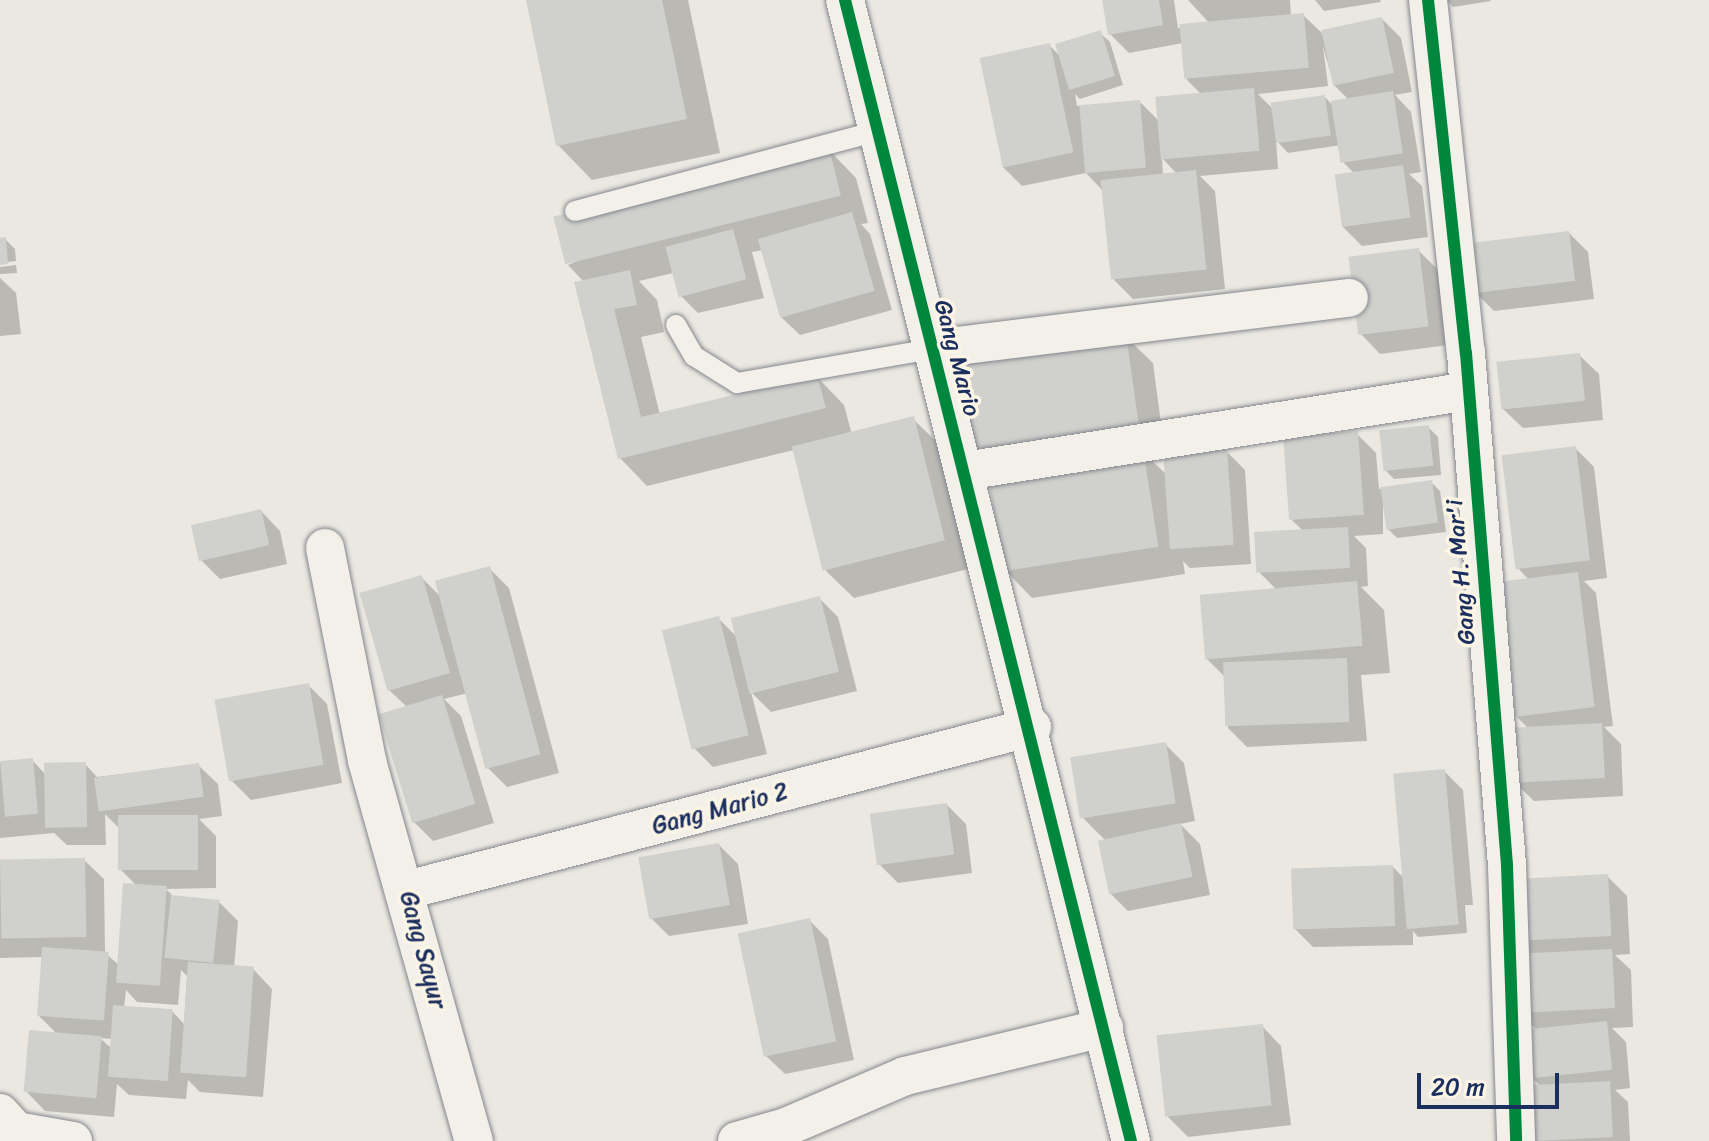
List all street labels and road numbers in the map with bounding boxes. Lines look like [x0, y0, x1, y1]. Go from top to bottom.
street label: Gang Mario [928, 297, 986, 419]
street label: Gang H. Mar'i [1440, 498, 1482, 646]
street label: Gang Mario 2 [649, 777, 791, 841]
street label: Gang Sayur [393, 888, 453, 1012]

